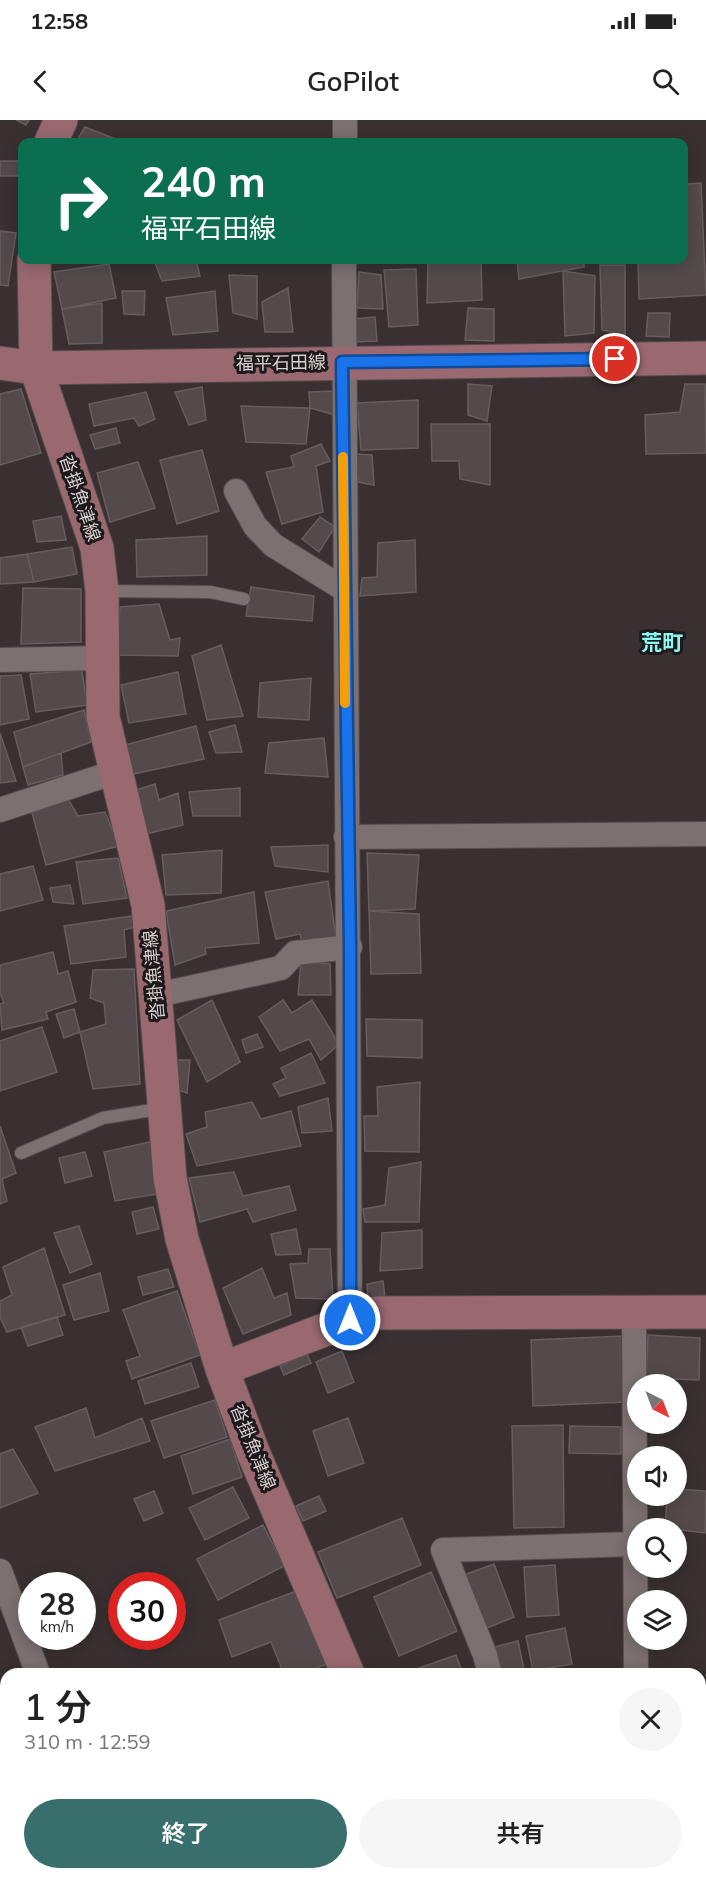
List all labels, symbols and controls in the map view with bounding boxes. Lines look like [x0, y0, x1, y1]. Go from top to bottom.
text: 12:58 [30, 7, 88, 35]
text: GoPilot [307, 64, 399, 98]
icon: back [24, 65, 57, 98]
icon: search [649, 65, 682, 98]
text: 240 m [141, 155, 266, 208]
icon: right [42, 162, 120, 240]
text: 福平石田線 [141, 211, 276, 245]
pin [589, 333, 640, 384]
icon: arrive [598, 342, 631, 375]
street label: 福平石田線 [236, 350, 326, 375]
street label: 沓掛魚津線 [55, 452, 106, 544]
district label: 荒町 [641, 629, 683, 655]
street label: 沓掛魚津線 [138, 929, 169, 1021]
position arrow [318, 1288, 382, 1352]
north arrow [627, 1374, 687, 1434]
map controls [627, 1374, 687, 1650]
street label: 沓掛魚津線 [226, 1401, 281, 1493]
button: sound [627, 1446, 687, 1506]
button: search [627, 1518, 687, 1578]
speed limit sign: 30 [108, 1572, 186, 1650]
text: 28 [39, 1585, 75, 1623]
button: layers [627, 1590, 687, 1650]
text: km/h [40, 1617, 74, 1636]
text: 1 分 [24, 1684, 91, 1729]
button: close [619, 1688, 682, 1751]
text: 310 m · 12:59 [24, 1729, 150, 1754]
button: 終了 [24, 1799, 347, 1868]
button: 共有 [359, 1799, 682, 1868]

